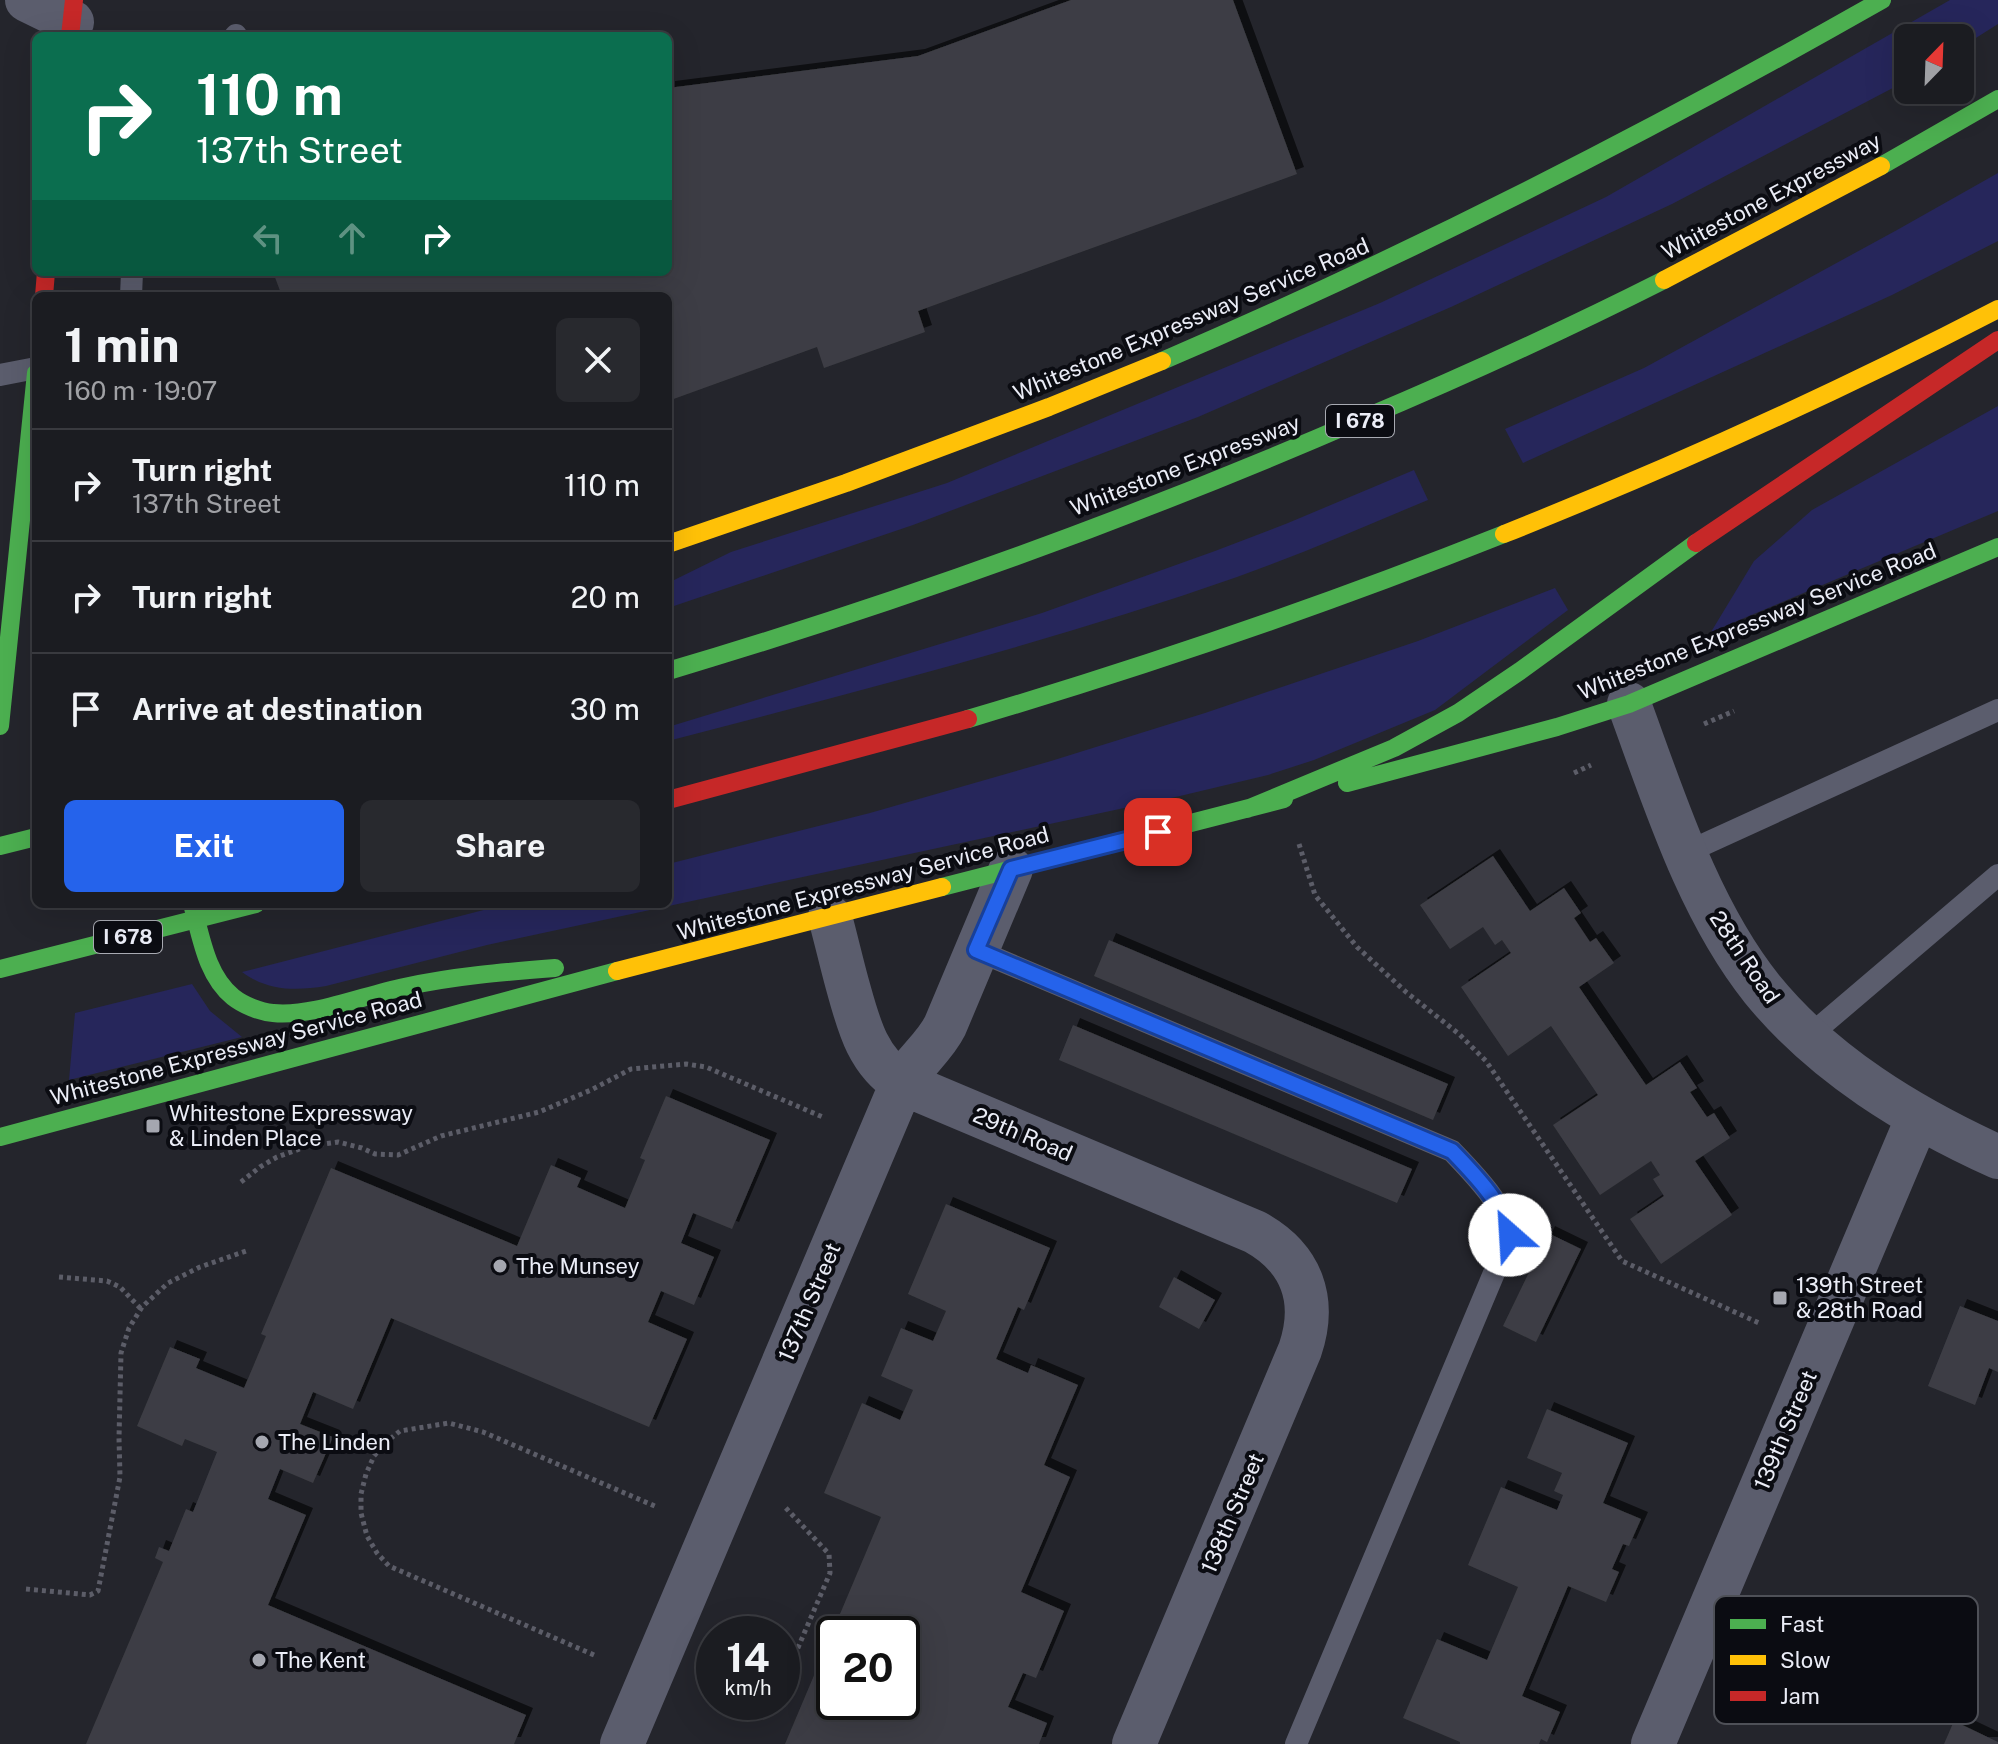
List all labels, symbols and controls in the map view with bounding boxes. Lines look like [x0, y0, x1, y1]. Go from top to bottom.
north arrow [1894, 24, 1974, 104]
map controls [1894, 24, 1974, 104]
text: 110 m [196, 62, 343, 128]
icon: right [64, 64, 168, 168]
street label: Whitestone Expressway [1657, 127, 1885, 265]
text: 137th Street [196, 129, 403, 171]
icon: left [246, 216, 290, 260]
icon: ahead [330, 216, 374, 260]
icon: right [414, 216, 458, 260]
street label: Whitestone Expressway Service Road [1009, 232, 1373, 406]
text: 1 min [64, 316, 180, 373]
button: close [556, 318, 640, 402]
text: 160 m · 19:07 [64, 375, 217, 406]
road number: I 678 [1326, 405, 1394, 437]
street label: Whitestone Expressway [1066, 409, 1304, 521]
text: Turn right [132, 452, 272, 488]
icon: right [64, 463, 108, 507]
text: 110 m [564, 467, 640, 503]
text: 137th Street [132, 488, 281, 519]
street label: Whitestone Expressway Service Road [1574, 537, 1940, 705]
icon: right [64, 575, 108, 619]
text: Turn right [132, 579, 272, 615]
text: 20 m [571, 579, 640, 615]
icon: arrive [64, 687, 108, 731]
text: Arrive at destination [132, 691, 423, 727]
text: 30 m [570, 691, 640, 727]
pin [1124, 798, 1192, 866]
button: Exit [64, 800, 344, 892]
button: Share [360, 800, 640, 892]
icon: arrive [1136, 810, 1180, 854]
street label: Whitestone Expressway Service Road [674, 821, 1052, 945]
street label: 28th Road [1705, 906, 1785, 1008]
road number: I 678 [94, 921, 162, 953]
street label: Whitestone Expressway Service Road [47, 986, 425, 1110]
place label: Whitestone Expressway & Linden Place [169, 1100, 413, 1151]
street label: 29th Road [969, 1101, 1077, 1167]
marker: Whitestone Expressway & Linden Place [144, 1117, 162, 1135]
position arrow [1468, 1193, 1552, 1277]
street label: 137th Street [772, 1239, 846, 1365]
place label: The Munsey [516, 1253, 640, 1279]
marker: The Munsey [491, 1257, 509, 1275]
place label: 139th Street & 28th Road [1796, 1272, 1923, 1323]
marker: 139th Street & 28th Road [1771, 1289, 1789, 1307]
street label: 139th Street [1748, 1366, 1822, 1494]
place label: The Linden [278, 1429, 391, 1455]
marker: The Linden [253, 1433, 271, 1451]
street label: 138th Street [1195, 1449, 1269, 1577]
legend [1714, 1596, 1978, 1724]
text: Fast [1780, 1611, 1824, 1637]
speed limit sign: 20 [816, 1616, 920, 1720]
text: 14 [726, 1634, 770, 1681]
place label: The Kent [275, 1647, 366, 1673]
text: Slow [1780, 1647, 1830, 1673]
marker: The Kent [250, 1651, 268, 1669]
text: km/h [724, 1676, 772, 1700]
text: Jam [1780, 1683, 1820, 1709]

